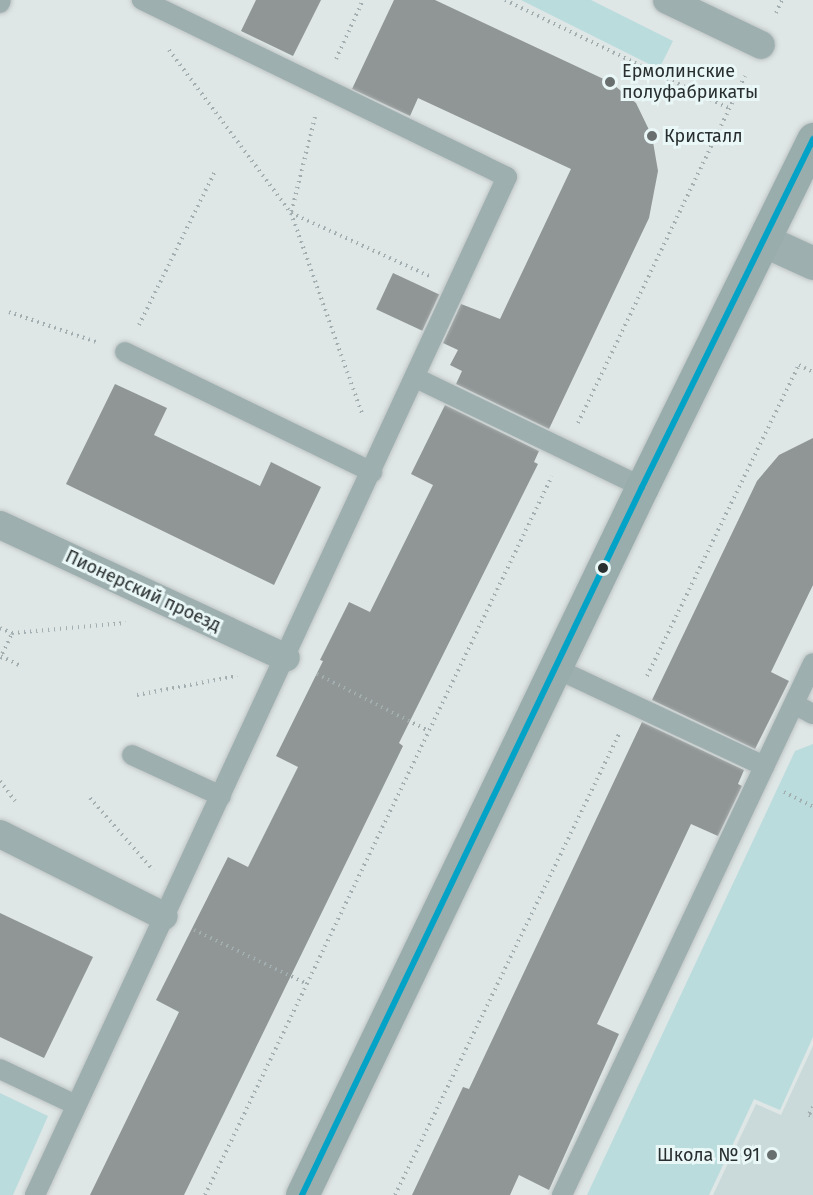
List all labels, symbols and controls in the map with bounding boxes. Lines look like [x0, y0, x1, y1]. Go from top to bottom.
place label: Ермолинские полуфабрикаты [622, 61, 758, 104]
marker: Ермолинские полуфабрикаты [603, 75, 617, 89]
place label: Кристалл [664, 125, 743, 147]
marker: Кристалл [645, 129, 659, 143]
street label: Пионерский проезд [62, 546, 224, 636]
unlabelled marker [597, 562, 609, 574]
place label: Школа № 91 [657, 1144, 760, 1166]
marker: Школа № 91 [765, 1148, 779, 1162]

